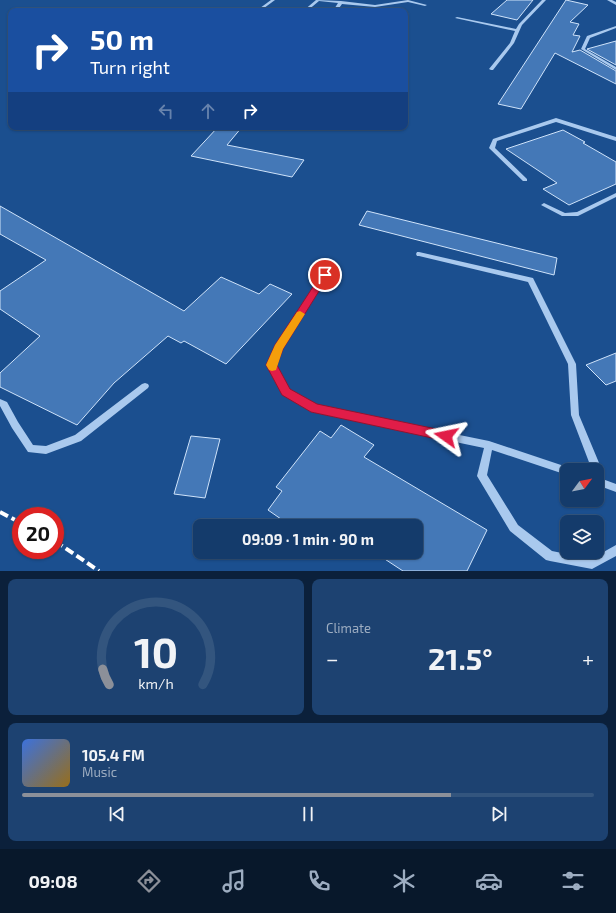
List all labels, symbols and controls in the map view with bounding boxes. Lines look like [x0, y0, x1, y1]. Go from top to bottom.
text: 50 m [90, 22, 154, 56]
icon: right [24, 24, 76, 76]
text: Turn right [90, 56, 170, 78]
icon: left [155, 100, 177, 122]
icon: ahead [197, 100, 219, 122]
icon: right [239, 100, 261, 122]
pin [308, 258, 342, 292]
icon: arrive [314, 264, 336, 286]
position arrow [425, 415, 467, 457]
north arrow [560, 463, 604, 507]
map controls [560, 463, 604, 559]
speed limit sign: 20 [12, 507, 64, 559]
button: layers [560, 515, 604, 559]
text: 09:09 · 1 min · 90 m [242, 530, 374, 548]
text: Climate [326, 620, 371, 636]
text: 10 [134, 626, 178, 676]
text: 21.5° [428, 640, 493, 676]
text: − [326, 645, 339, 671]
text: + [582, 645, 594, 671]
text: km/h [138, 675, 174, 692]
text: 105.4 FM [82, 746, 145, 764]
text: Music [82, 764, 117, 780]
icon: previous [106, 803, 128, 825]
icon: pause [297, 803, 319, 825]
icon: next [488, 803, 510, 825]
icon: directions [135, 867, 163, 895]
icon: music [220, 867, 248, 895]
icon: phone [305, 867, 333, 895]
icon: climate [390, 867, 418, 895]
icon: car [475, 867, 503, 895]
icon: filters [559, 867, 587, 895]
text: 09:08 [28, 870, 78, 892]

